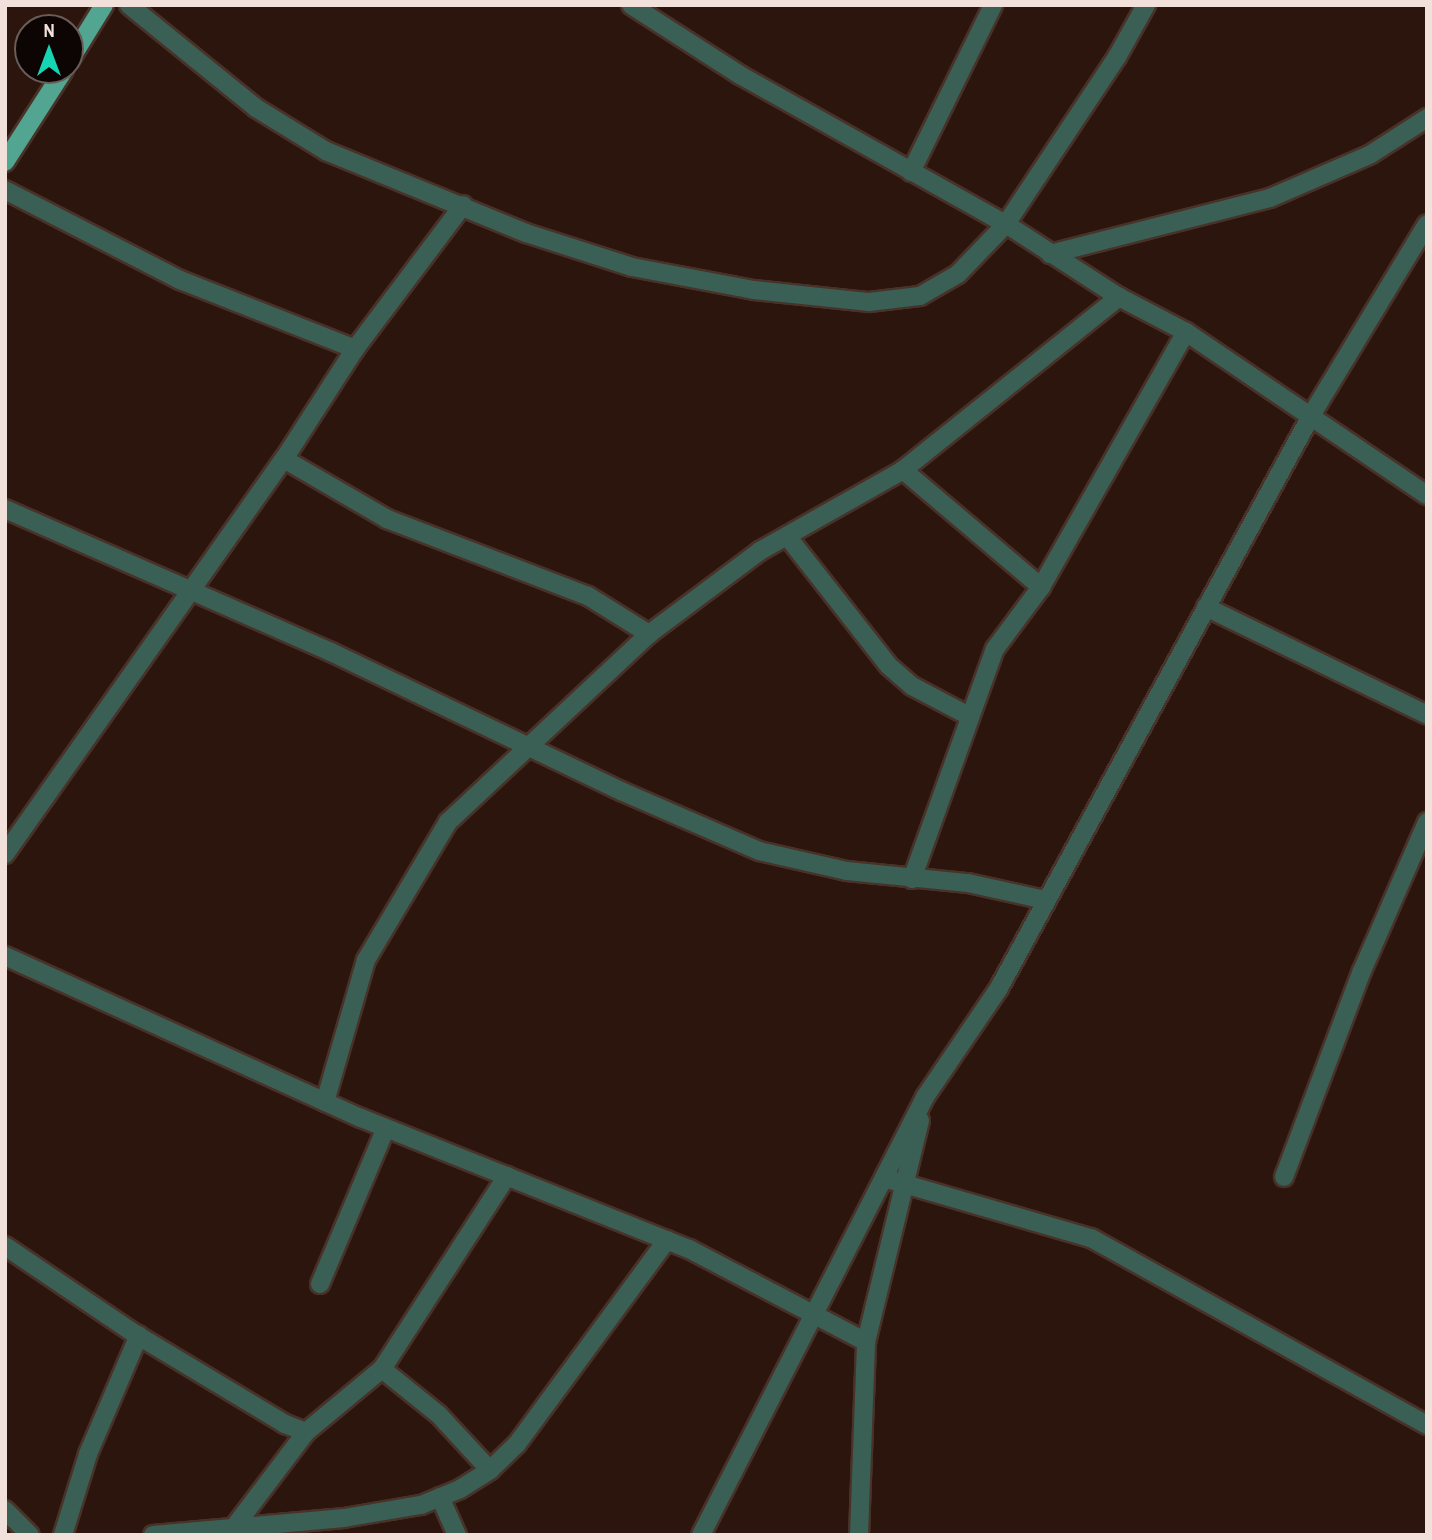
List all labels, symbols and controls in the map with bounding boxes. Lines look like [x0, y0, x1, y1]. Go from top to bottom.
north arrow [14, 14, 84, 84]
text: N [43, 17, 55, 43]

